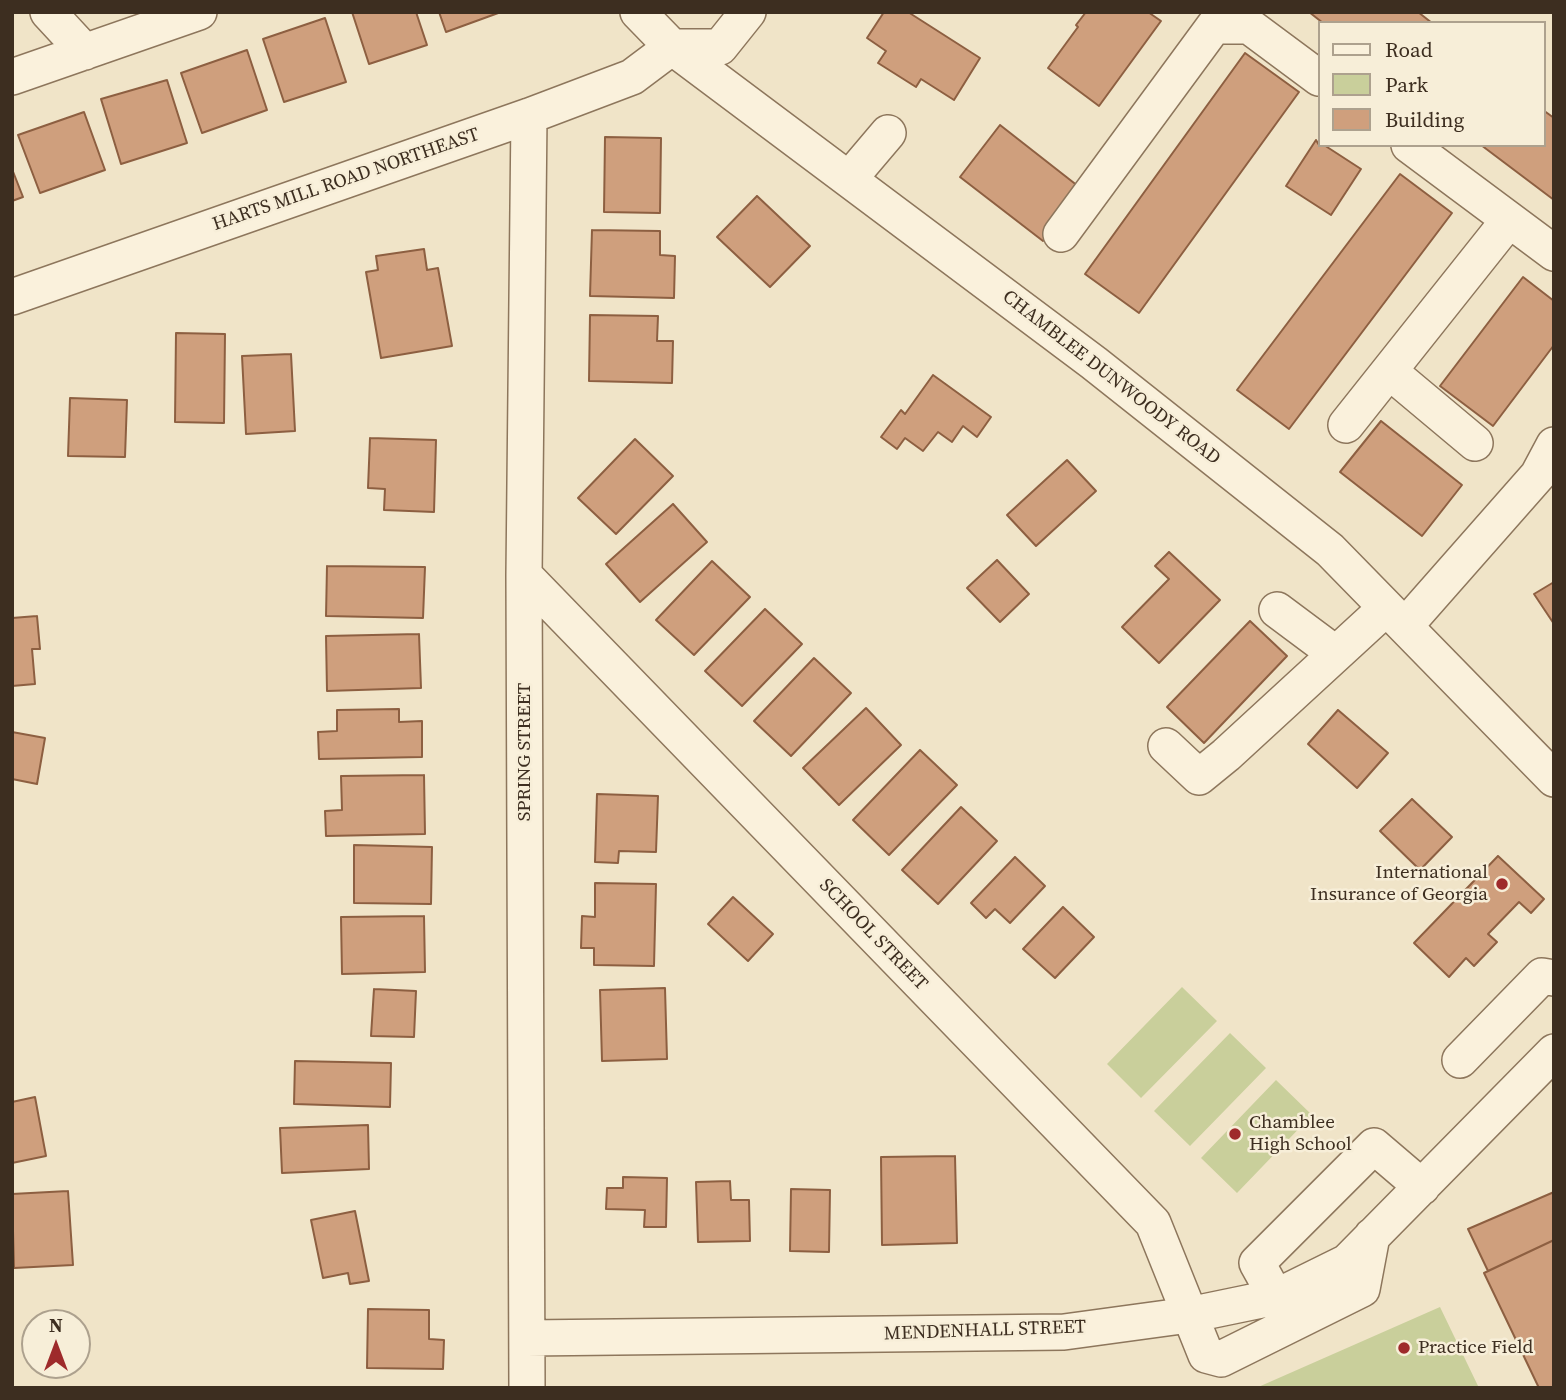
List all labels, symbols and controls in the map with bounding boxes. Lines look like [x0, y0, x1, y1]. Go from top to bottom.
legend [1318, 21, 1545, 147]
text: Road [1385, 35, 1433, 64]
text: Park [1385, 70, 1428, 99]
text: Building [1385, 105, 1464, 134]
street label: HARTS MILL ROAD NORTHEAST [210, 124, 482, 236]
street label: CHAMBLEE DUNWOODY ROAD [997, 286, 1225, 470]
street label: SPRING STREET [514, 683, 536, 821]
place label: International Insurance of Georgia [1310, 862, 1488, 906]
street label: SCHOOL STREET [814, 874, 932, 996]
marker: International Insurance of Georgia [1494, 876, 1510, 892]
place label: Chamblee High School [1249, 1112, 1352, 1156]
marker: Chamblee High School [1227, 1126, 1243, 1142]
north arrow [21, 1309, 91, 1379]
text: N [49, 1312, 63, 1338]
street label: MENDENHALL STREET [883, 1316, 1087, 1346]
place label: Practice Field [1418, 1337, 1533, 1359]
marker: Practice Field [1396, 1340, 1412, 1356]

